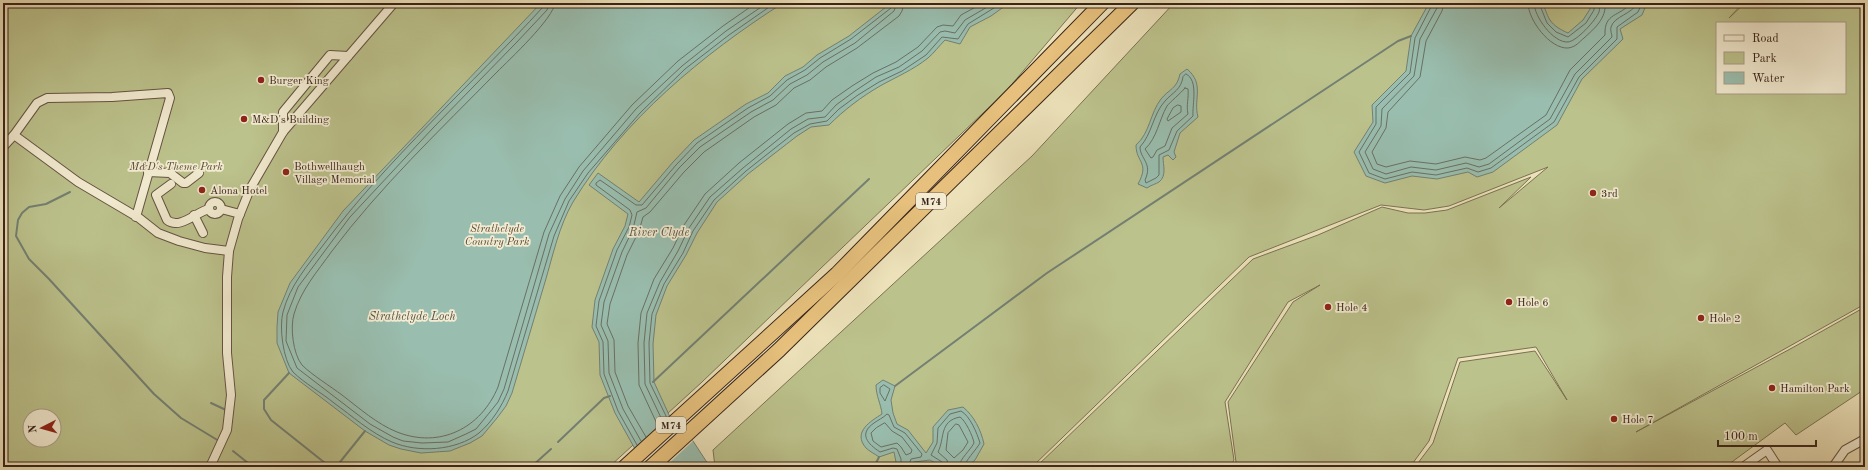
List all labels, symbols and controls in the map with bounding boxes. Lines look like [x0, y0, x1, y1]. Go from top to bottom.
legend [1716, 22, 1846, 94]
text: Road [1752, 33, 1779, 45]
text: Park [1752, 53, 1777, 65]
text: Water [1752, 73, 1785, 85]
marker: Burger King [256, 75, 266, 85]
place label: Burger King [269, 76, 329, 87]
marker: M&D's Building [239, 114, 249, 124]
place label: M&D's Building [252, 115, 329, 126]
park label: M&D's Theme Park [128, 162, 223, 173]
place label: Bothwellhaugh Village Memorial [294, 162, 375, 186]
marker: Bothwellhaugh Village Memorial [281, 167, 291, 177]
marker: Alona Hotel [197, 185, 207, 195]
place label: Alona Hotel [210, 186, 267, 197]
marker: 3rd [1588, 188, 1598, 198]
place label: 3rd [1601, 189, 1618, 200]
road number: M74 [916, 193, 946, 209]
park label: Strathclyde Country Park [465, 224, 530, 248]
water label: River Clyde [628, 227, 689, 239]
marker: Hole 6 [1504, 297, 1514, 307]
place label: Hole 6 [1517, 298, 1549, 309]
marker: Hole 4 [1323, 302, 1333, 312]
place label: Hole 4 [1336, 303, 1368, 314]
water label: Strathclyde Loch [368, 311, 456, 323]
marker: Hole 2 [1696, 313, 1706, 323]
place label: Hole 2 [1709, 314, 1741, 325]
marker: Hamilton Park [1767, 383, 1777, 393]
place label: Hamilton Park [1780, 384, 1850, 395]
north arrow [22, 408, 62, 448]
marker: Hole 7 [1609, 414, 1619, 424]
place label: Hole 7 [1622, 415, 1654, 426]
road number: M74 [656, 417, 686, 433]
scale bar [1718, 422, 1816, 448]
text: N [28, 424, 39, 434]
text: 100 m [1724, 431, 1758, 443]

